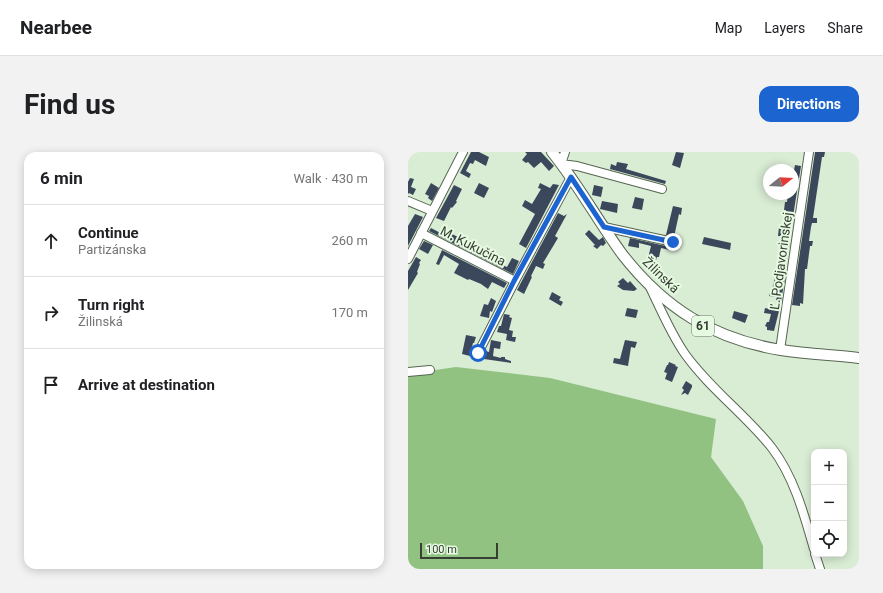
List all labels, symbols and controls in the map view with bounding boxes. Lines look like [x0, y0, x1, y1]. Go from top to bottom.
text: Nearbee [20, 16, 92, 39]
text: Map [715, 20, 742, 36]
text: Layers [764, 20, 805, 36]
text: Share [827, 20, 863, 36]
button: Directions [759, 86, 859, 122]
text: Find us [24, 88, 115, 121]
north arrow [763, 164, 799, 200]
text: 6 min [40, 168, 83, 188]
text: Walk · 430 m [293, 171, 368, 186]
street label: Ľ. Podjavorinskej [767, 211, 795, 311]
street label: M. Kukučína [438, 223, 508, 269]
text: Continue [78, 224, 139, 242]
icon: ahead [40, 230, 62, 252]
text: 260 m [331, 233, 368, 248]
route end [664, 233, 682, 251]
text: Partizánska [78, 242, 146, 257]
street label: Žilinská [640, 254, 682, 296]
text: Turn right [78, 296, 144, 314]
icon: right [40, 302, 62, 324]
text: 170 m [331, 305, 368, 320]
text: Žilinská [78, 314, 123, 329]
road number: 61 [692, 316, 714, 336]
route start [469, 344, 487, 362]
icon: arrive [40, 374, 62, 396]
text: Arrive at destination [78, 376, 215, 394]
map controls [811, 449, 847, 557]
button: + [811, 449, 847, 485]
button: − [811, 485, 847, 521]
button: locate [811, 521, 847, 557]
scale bar [420, 541, 498, 560]
text: 100 m [426, 543, 457, 556]

